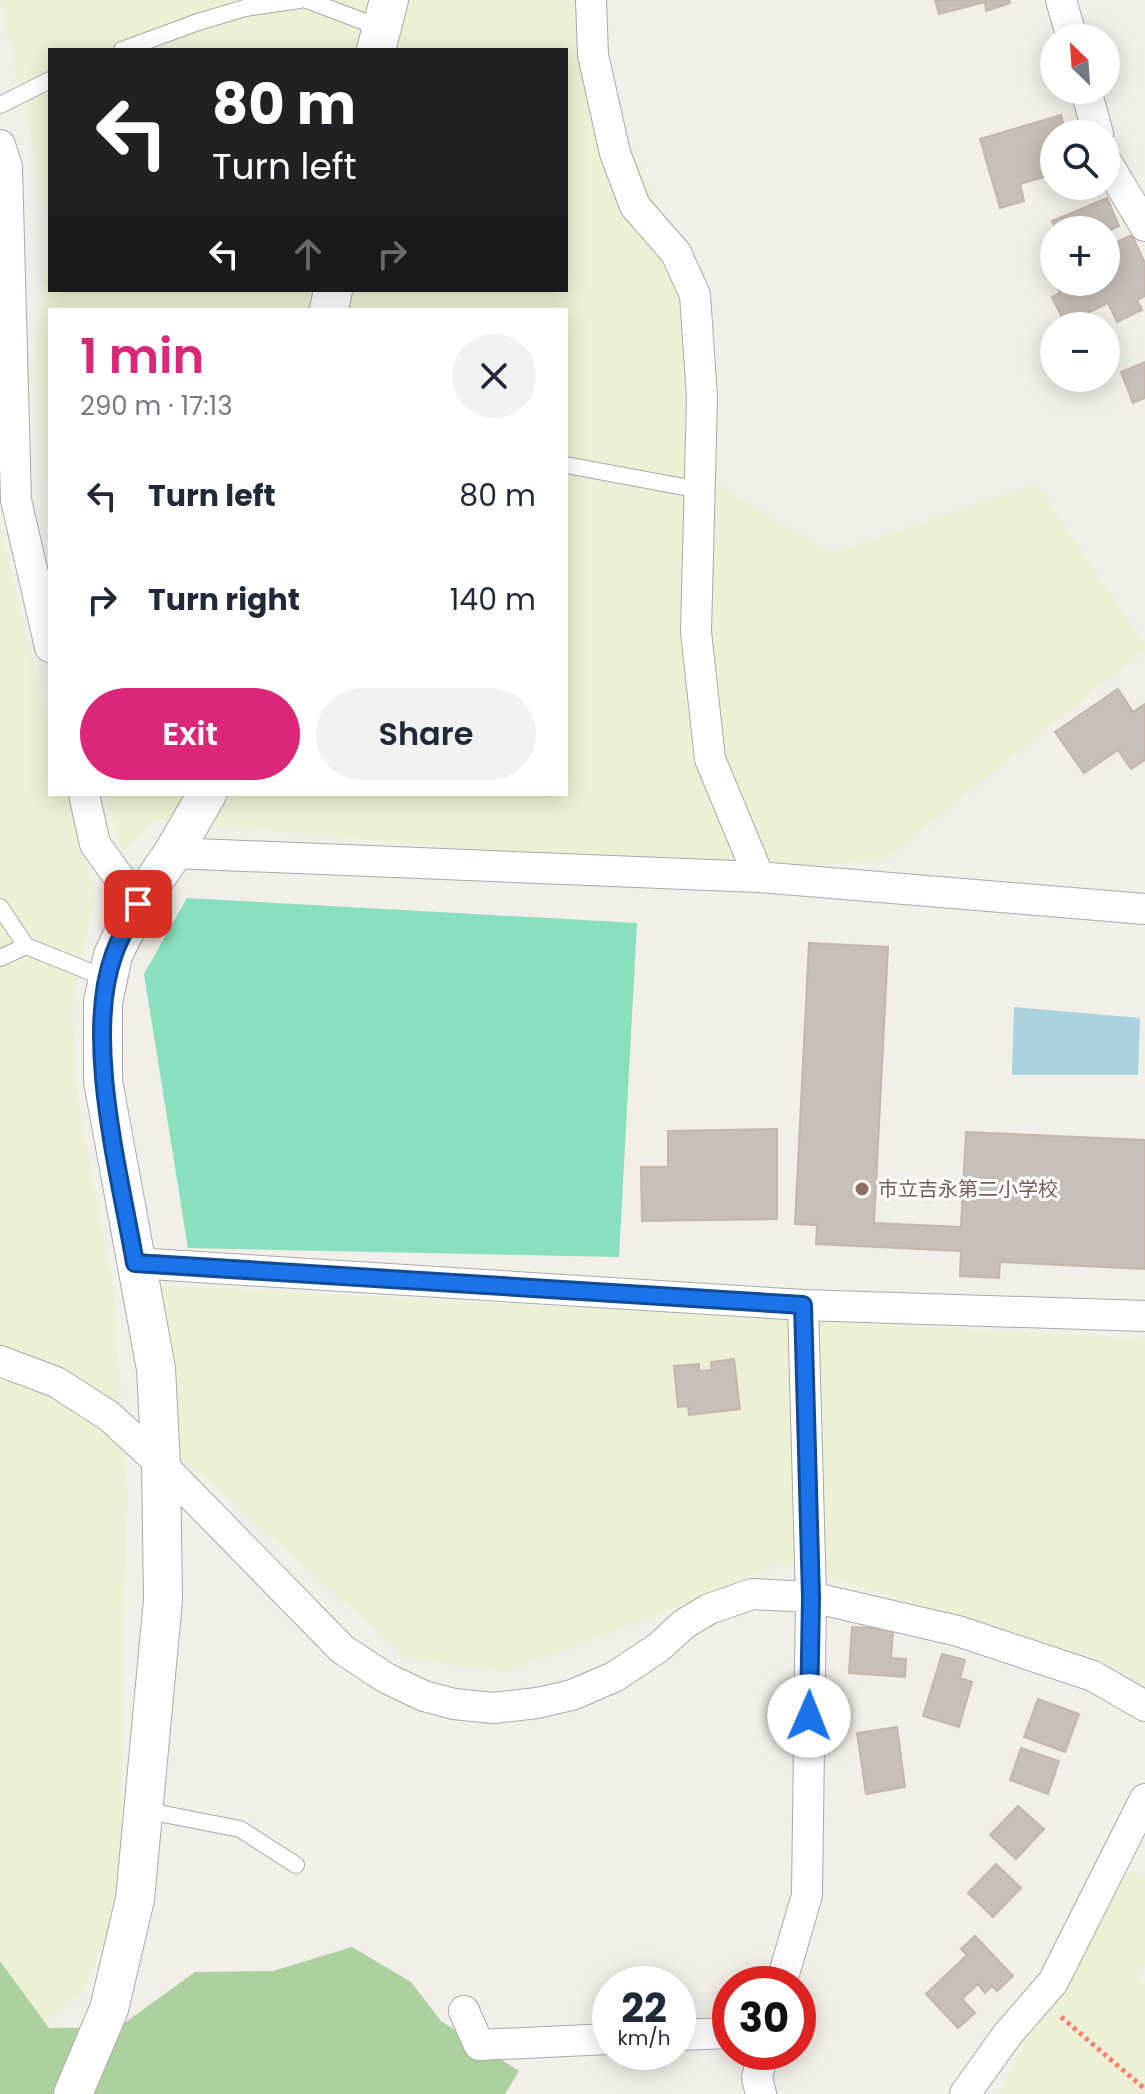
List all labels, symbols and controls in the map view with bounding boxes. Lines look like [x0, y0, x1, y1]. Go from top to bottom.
north arrow [1040, 24, 1120, 104]
map controls [1040, 24, 1120, 392]
text: 80 m [212, 65, 356, 144]
icon: left [80, 80, 184, 184]
button: search [1040, 120, 1120, 200]
text: Turn left [212, 141, 357, 192]
button: + [1040, 216, 1120, 296]
icon: left [202, 232, 246, 276]
icon: ahead [286, 232, 330, 276]
icon: right [370, 232, 414, 276]
button: − [1040, 312, 1120, 392]
text: 1 min [80, 323, 204, 390]
button: close [452, 334, 536, 418]
text: 290 m · 17:13 [80, 388, 232, 424]
icon: left [80, 474, 124, 518]
text: Turn left [148, 474, 276, 517]
text: 80 m [459, 474, 536, 517]
icon: right [80, 578, 124, 622]
text: Turn right [148, 578, 300, 621]
text: 140 m [450, 578, 536, 621]
button: Exit [80, 688, 300, 780]
button: Share [316, 688, 536, 780]
pin [104, 870, 172, 938]
icon: arrive [116, 882, 160, 926]
place label: 市立吉永第二小学校 [878, 1175, 1058, 1203]
marker: 市立吉永第二小学校 [853, 1180, 871, 1198]
position arrow [767, 1674, 851, 1758]
speed limit sign: 30 [712, 1966, 816, 2070]
text: 22 [621, 1980, 667, 2036]
text: km/h [617, 2024, 671, 2052]

